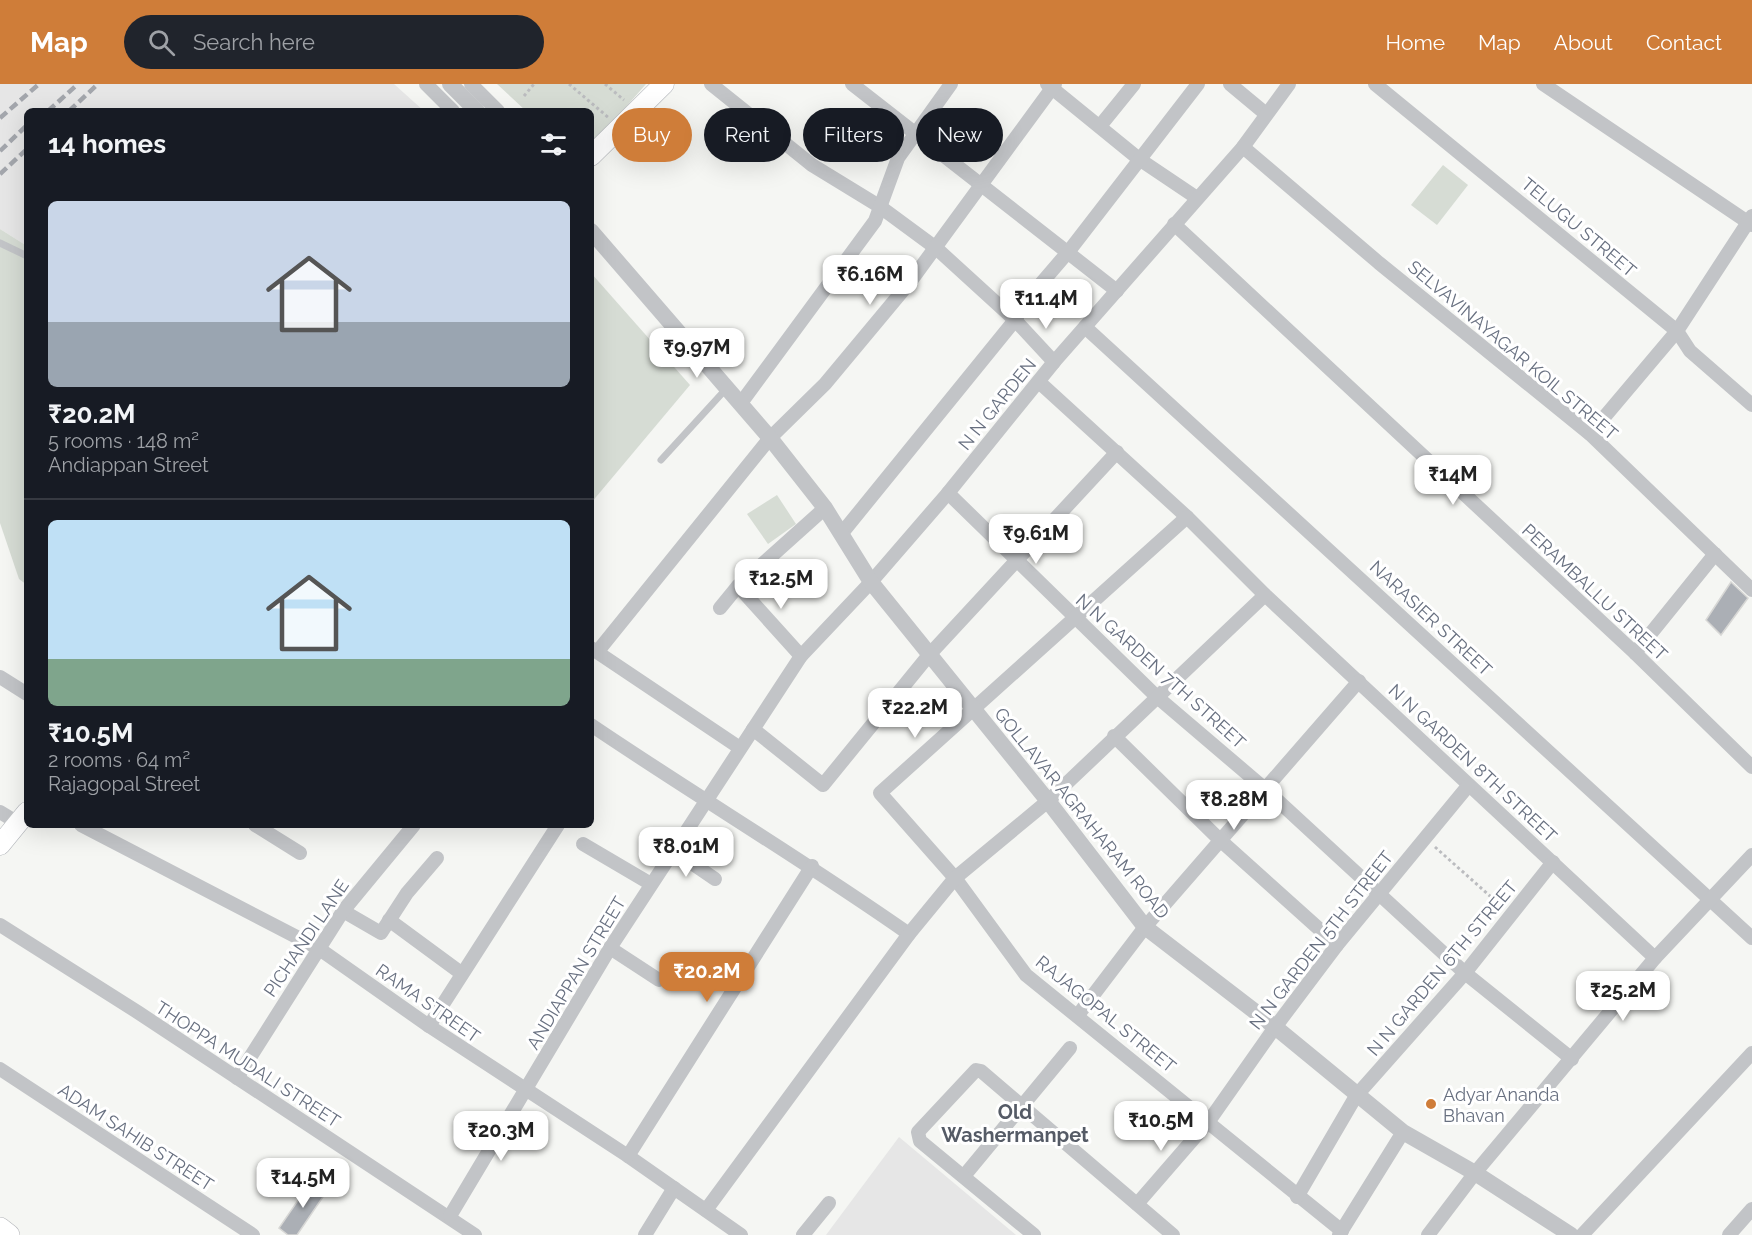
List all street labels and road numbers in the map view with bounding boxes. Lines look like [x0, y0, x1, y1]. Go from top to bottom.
street label: TELUGU STREET [1517, 173, 1641, 281]
street label: SELVAVINAYAGAR KOIL STREET [1404, 256, 1622, 444]
street label: N N GARDEN [954, 354, 1040, 454]
street label: PERAMBALLU STREET [1518, 519, 1672, 665]
street label: NARASIER STREET [1366, 556, 1496, 680]
street label: N N GARDEN 7TH STREET [1072, 589, 1250, 753]
street label: N N GARDEN 8TH STREET [1385, 680, 1561, 846]
street label: GOLLAVAR AGRAHARAM ROAD [990, 703, 1174, 923]
street label: N N GARDEN 5TH STREET [1245, 847, 1397, 1033]
street label: PICHANDI LANE [259, 875, 353, 1001]
street label: N N GARDEN 6TH STREET [1363, 876, 1521, 1060]
street label: ANDIAPPAN STREET [522, 893, 630, 1053]
street label: RAJAGOPAL STREET [1032, 951, 1180, 1077]
street label: RAMA STREET [372, 959, 484, 1047]
street label: THOPPA MUDALI STREET [152, 996, 344, 1132]
street label: ADAM SAHIB STREET [54, 1079, 218, 1195]

